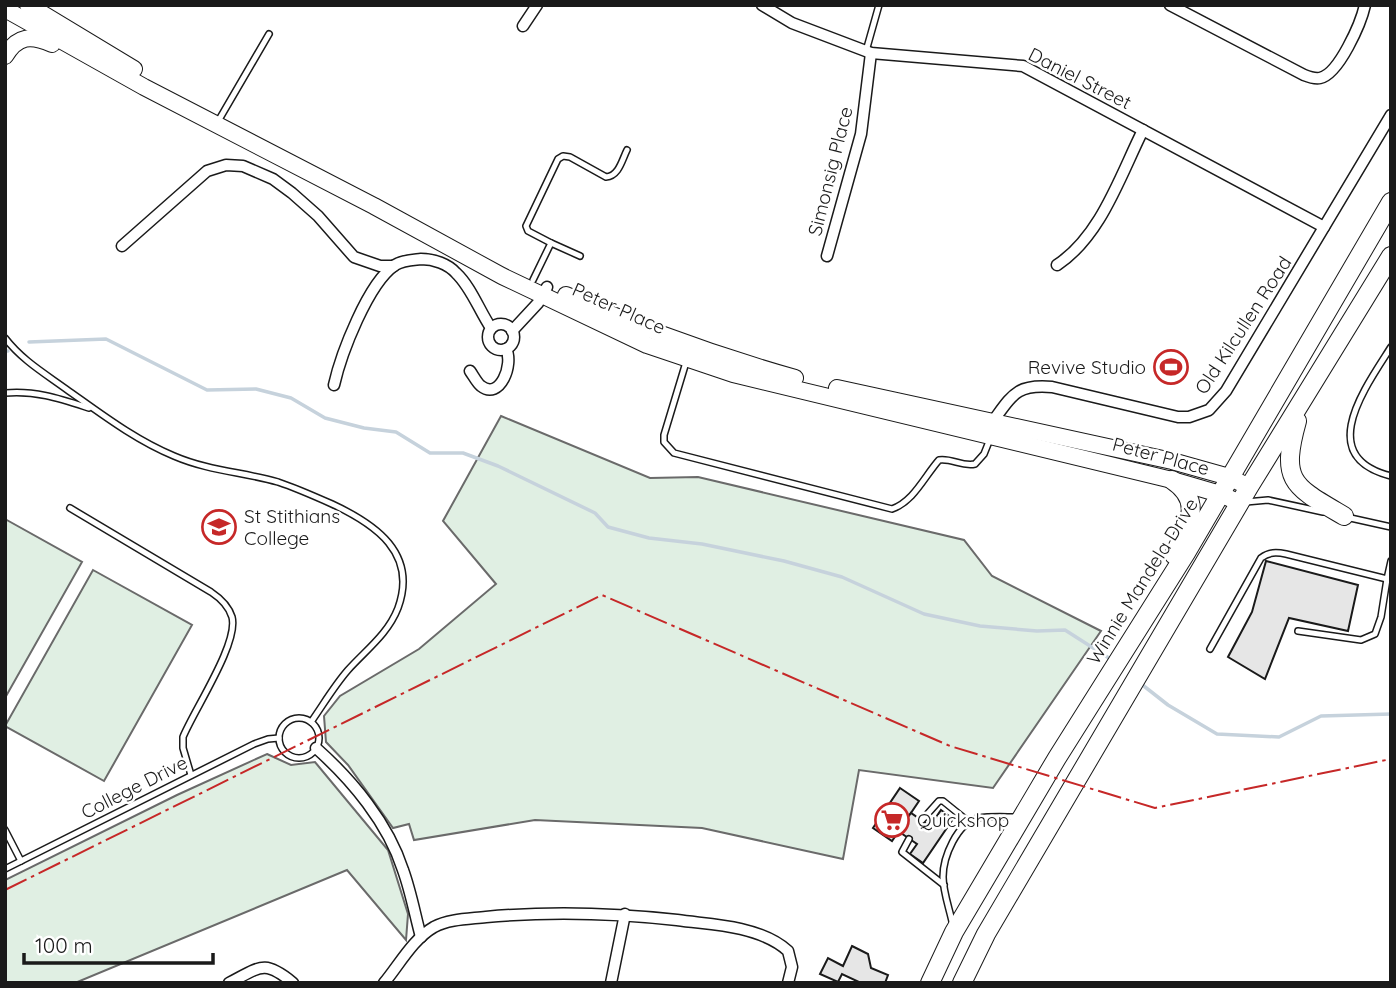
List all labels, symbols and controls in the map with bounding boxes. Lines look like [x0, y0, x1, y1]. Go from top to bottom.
street label: Daniel Street [1024, 42, 1136, 114]
street label: Simonsig Place [802, 104, 858, 238]
street label: Old Kilcullen Road [1189, 251, 1297, 399]
street label: Peter Place [569, 277, 669, 339]
sports icon: Revive Studio [1152, 348, 1190, 386]
place label: Revive Studio [1028, 355, 1146, 379]
street label: Peter Place [1110, 432, 1212, 480]
street label: Winnie Mandela Drive [1081, 493, 1203, 669]
place label: St Stithians College [244, 504, 340, 550]
school or university icon: St Stithians College [200, 508, 238, 546]
street label: College Drive [77, 750, 191, 824]
supermarket icon: Quickshop [873, 801, 911, 839]
place label: Quickshop [917, 808, 1009, 832]
scale bar [24, 922, 214, 966]
text: 100 m [35, 932, 93, 958]

